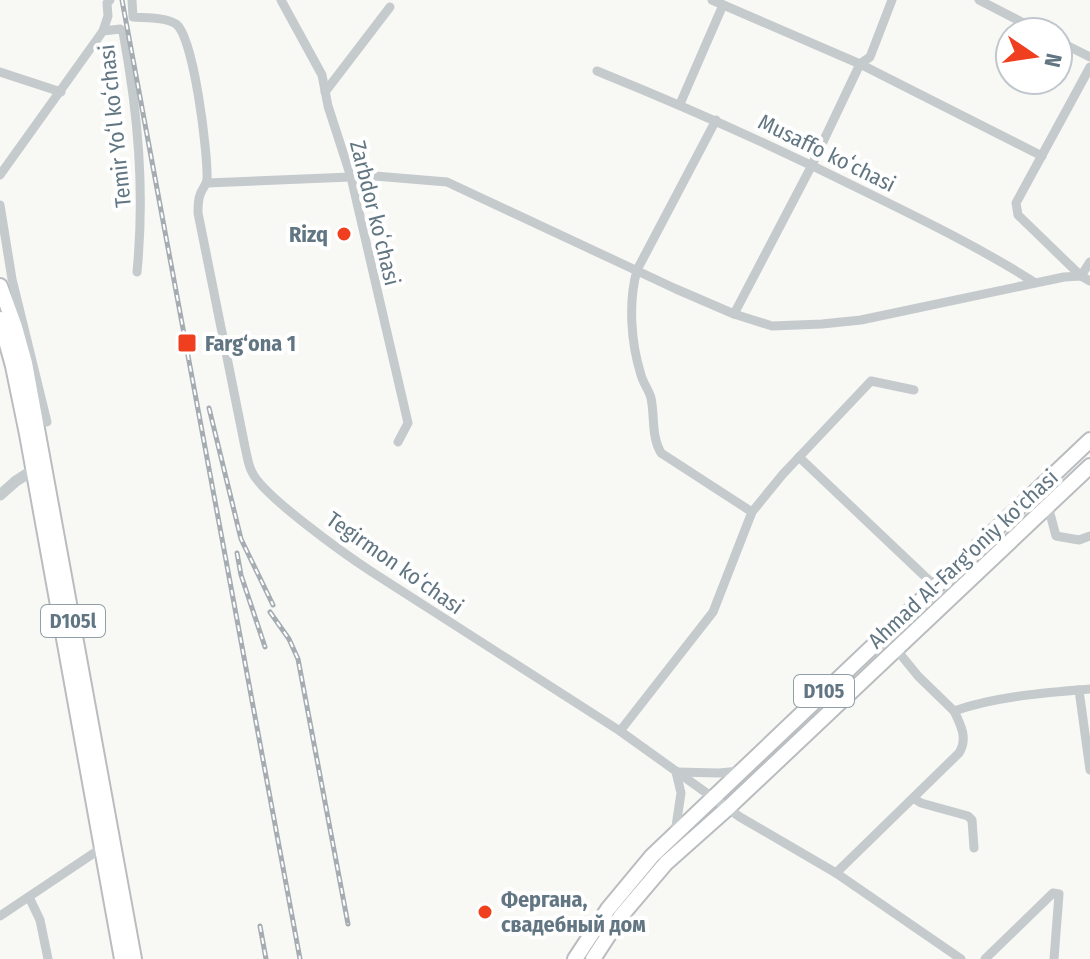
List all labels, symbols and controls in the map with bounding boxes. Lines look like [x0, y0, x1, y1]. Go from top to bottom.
north arrow [994, 16, 1074, 96]
street label: Temir Yoʻl koʻchasi [93, 43, 137, 209]
text: N [1038, 51, 1068, 70]
street label: Musaffo koʻchasi [754, 108, 900, 198]
street label: Zarbdor koʻchasi [344, 138, 406, 288]
place label: Rizq [289, 221, 328, 248]
marker: Rizq [335, 225, 353, 243]
place label: Farg‘ona 1 [205, 330, 296, 357]
marker: Farg‘ona 1 [176, 332, 198, 354]
street label: Ahmad Al-Farg'oniy ko'chasi [862, 464, 1064, 654]
street label: Tegirmon koʻchasi [321, 506, 469, 620]
road number: D105l [41, 605, 105, 637]
road number: D105 [794, 675, 854, 707]
place label: Фергана, свадебный дом [501, 886, 646, 938]
marker: Фергана, свадебный дом [476, 903, 494, 921]

